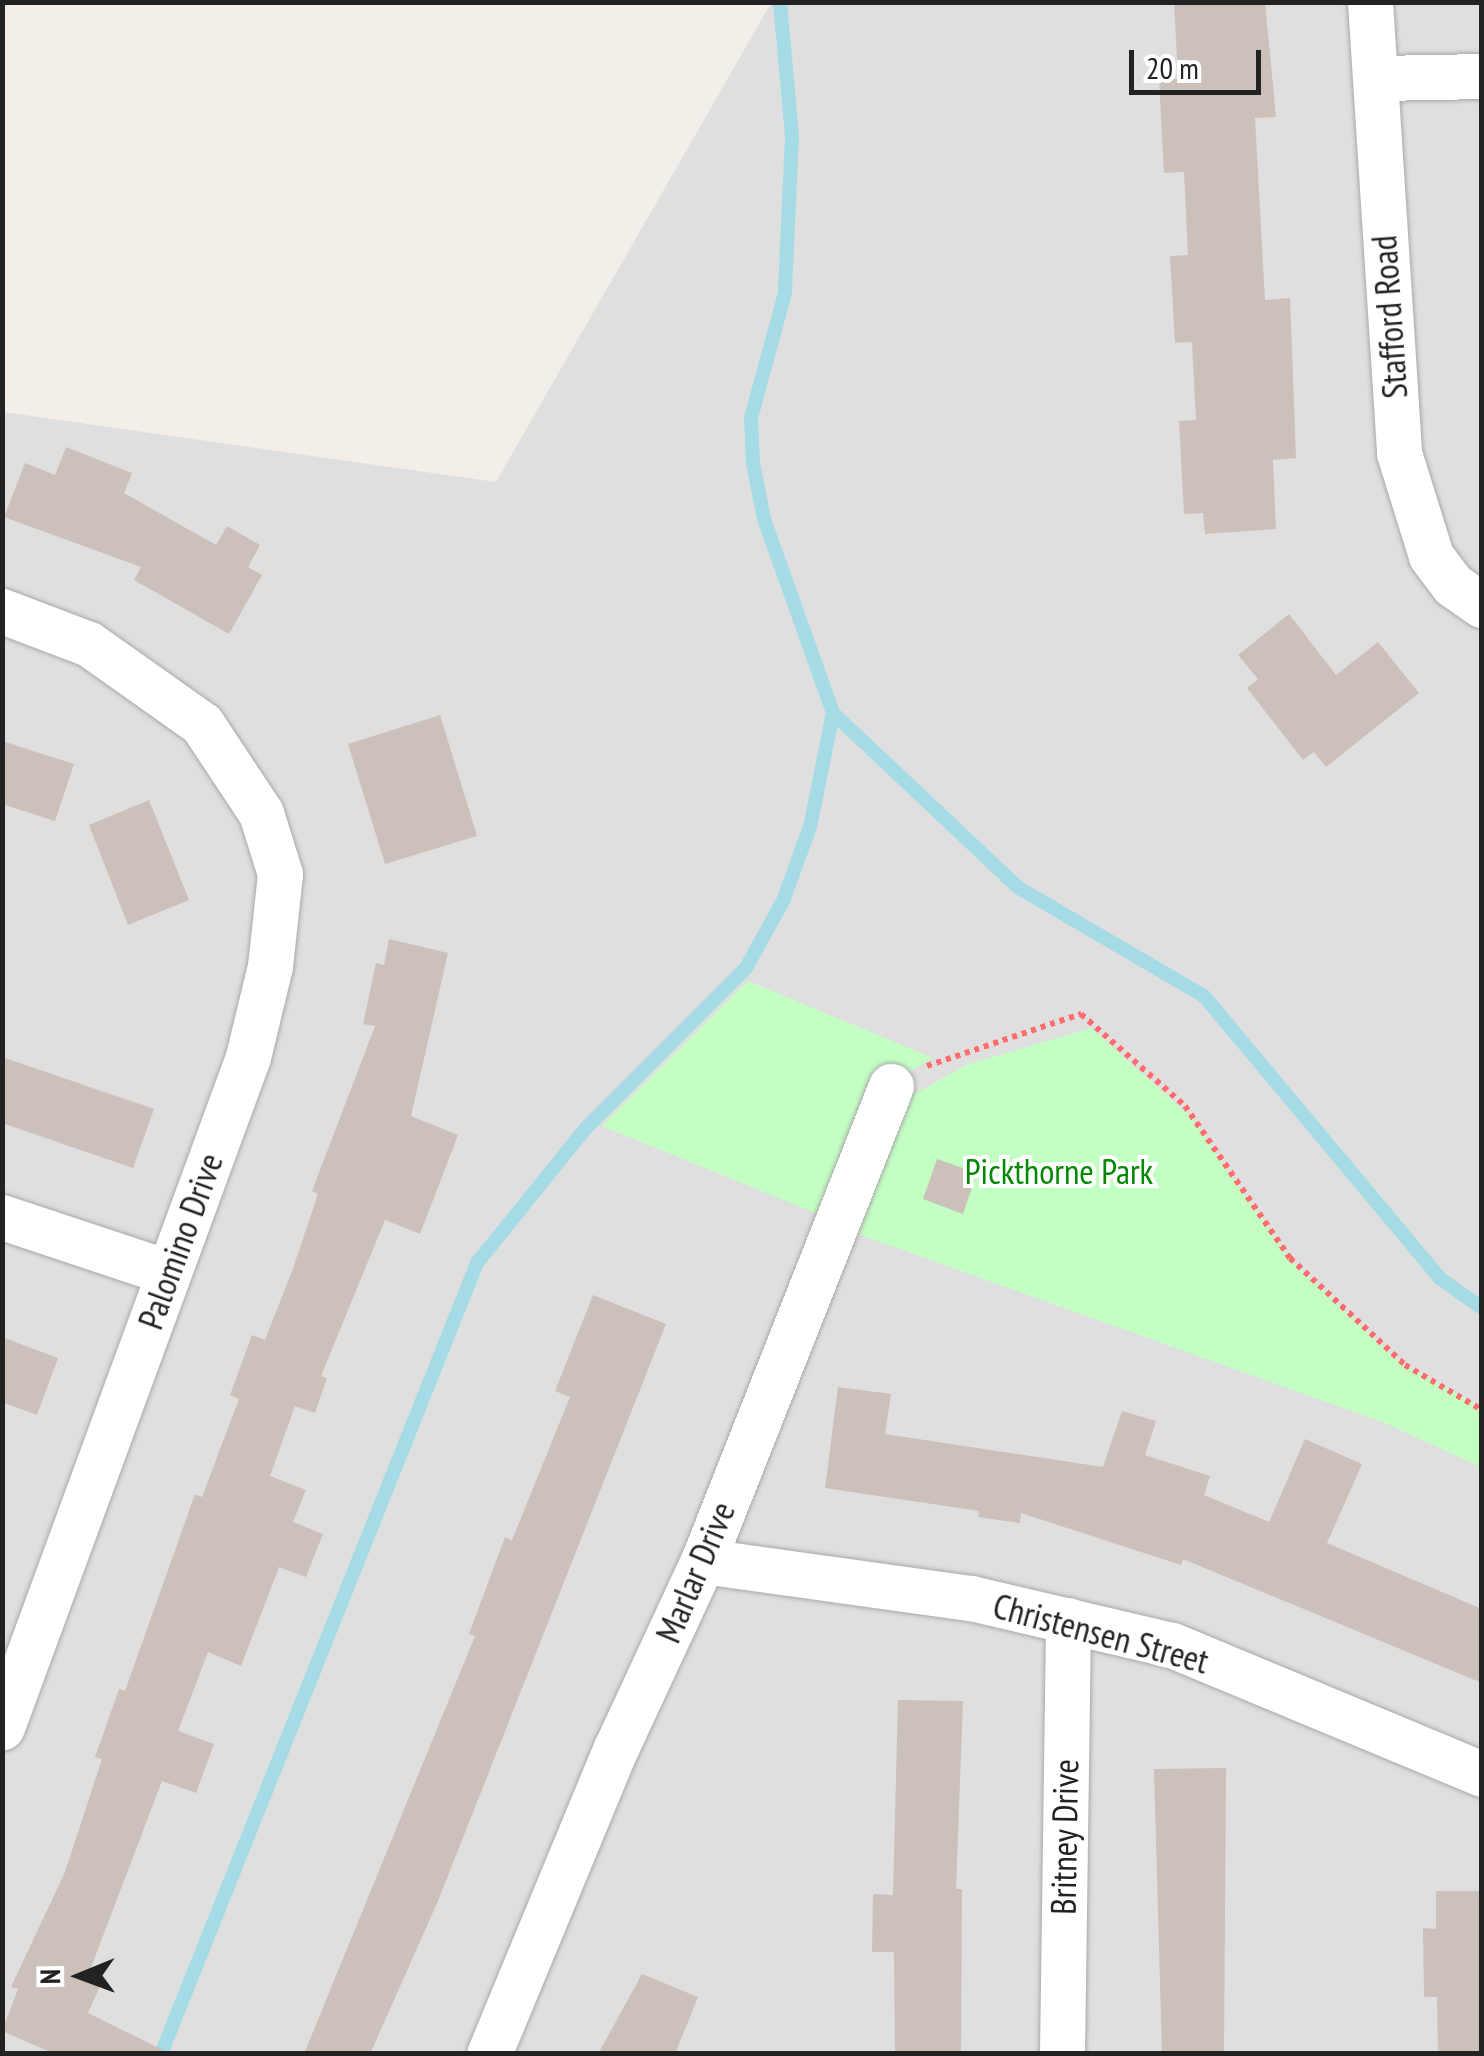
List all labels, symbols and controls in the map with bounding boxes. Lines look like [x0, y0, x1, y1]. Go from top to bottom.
scale bar [1134, 30, 1266, 92]
text: 20 m [1146, 48, 1199, 87]
street label: Stafford Road [1362, 234, 1416, 400]
street label: Palomino Drive [129, 1147, 231, 1335]
park label: Pickthorne Park [965, 1150, 1153, 1192]
street label: Marlar Drive [647, 1495, 743, 1649]
street label: Christensen Street [989, 1584, 1213, 1682]
street label: Britney Drive [1042, 1758, 1086, 1916]
north arrow [30, 1926, 130, 2026]
text: N [31, 1969, 68, 1984]

